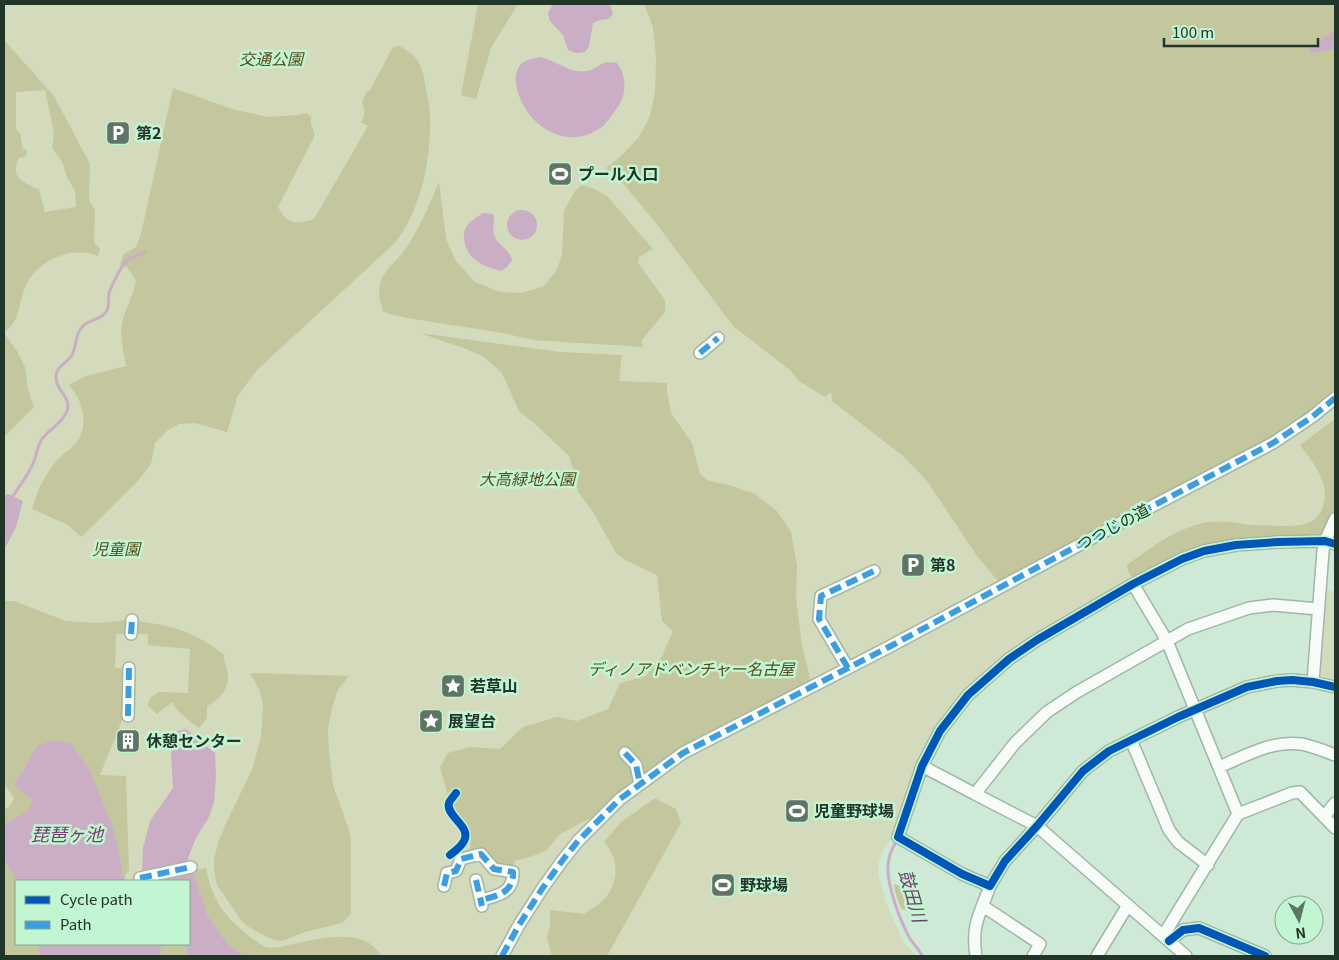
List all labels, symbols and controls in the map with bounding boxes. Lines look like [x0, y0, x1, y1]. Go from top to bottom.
scale bar [1164, 15, 1318, 47]
text: 100 m [1172, 21, 1214, 42]
park label: 交通公園 [239, 46, 305, 70]
parking icon: 第2 [105, 120, 131, 146]
place label: 第2 [136, 120, 161, 144]
sports icon: プール入口 [547, 161, 573, 187]
place label: プール入口 [578, 161, 658, 185]
park label: 大高緑地公園 [479, 466, 577, 490]
street label: つつじの道 [1072, 497, 1153, 555]
park label: 児童園 [92, 536, 142, 560]
parking icon: 第8 [900, 552, 926, 578]
place label: 第8 [930, 552, 955, 576]
park label: ディノアドベンチャー名古屋 [588, 656, 796, 680]
place icon: 若草山 [440, 673, 466, 699]
place label: 若草山 [470, 673, 518, 697]
place icon: 展望台 [418, 708, 444, 734]
place label: 展望台 [448, 708, 496, 732]
building icon: 休憩センター [115, 728, 141, 754]
place label: 休憩センター [146, 728, 242, 752]
sports icon: 児童野球場 [784, 798, 810, 824]
place label: 児童野球場 [814, 798, 894, 822]
water label: 琵琶ヶ池 [31, 820, 105, 846]
water label: 鼓田川 [894, 866, 934, 927]
sports icon: 野球場 [710, 872, 736, 898]
place label: 野球場 [740, 872, 788, 896]
legend [15, 880, 190, 945]
text: Cycle path [60, 888, 133, 909]
north arrow [1274, 895, 1324, 945]
text: Path [60, 913, 92, 934]
text: N [1294, 923, 1307, 944]

